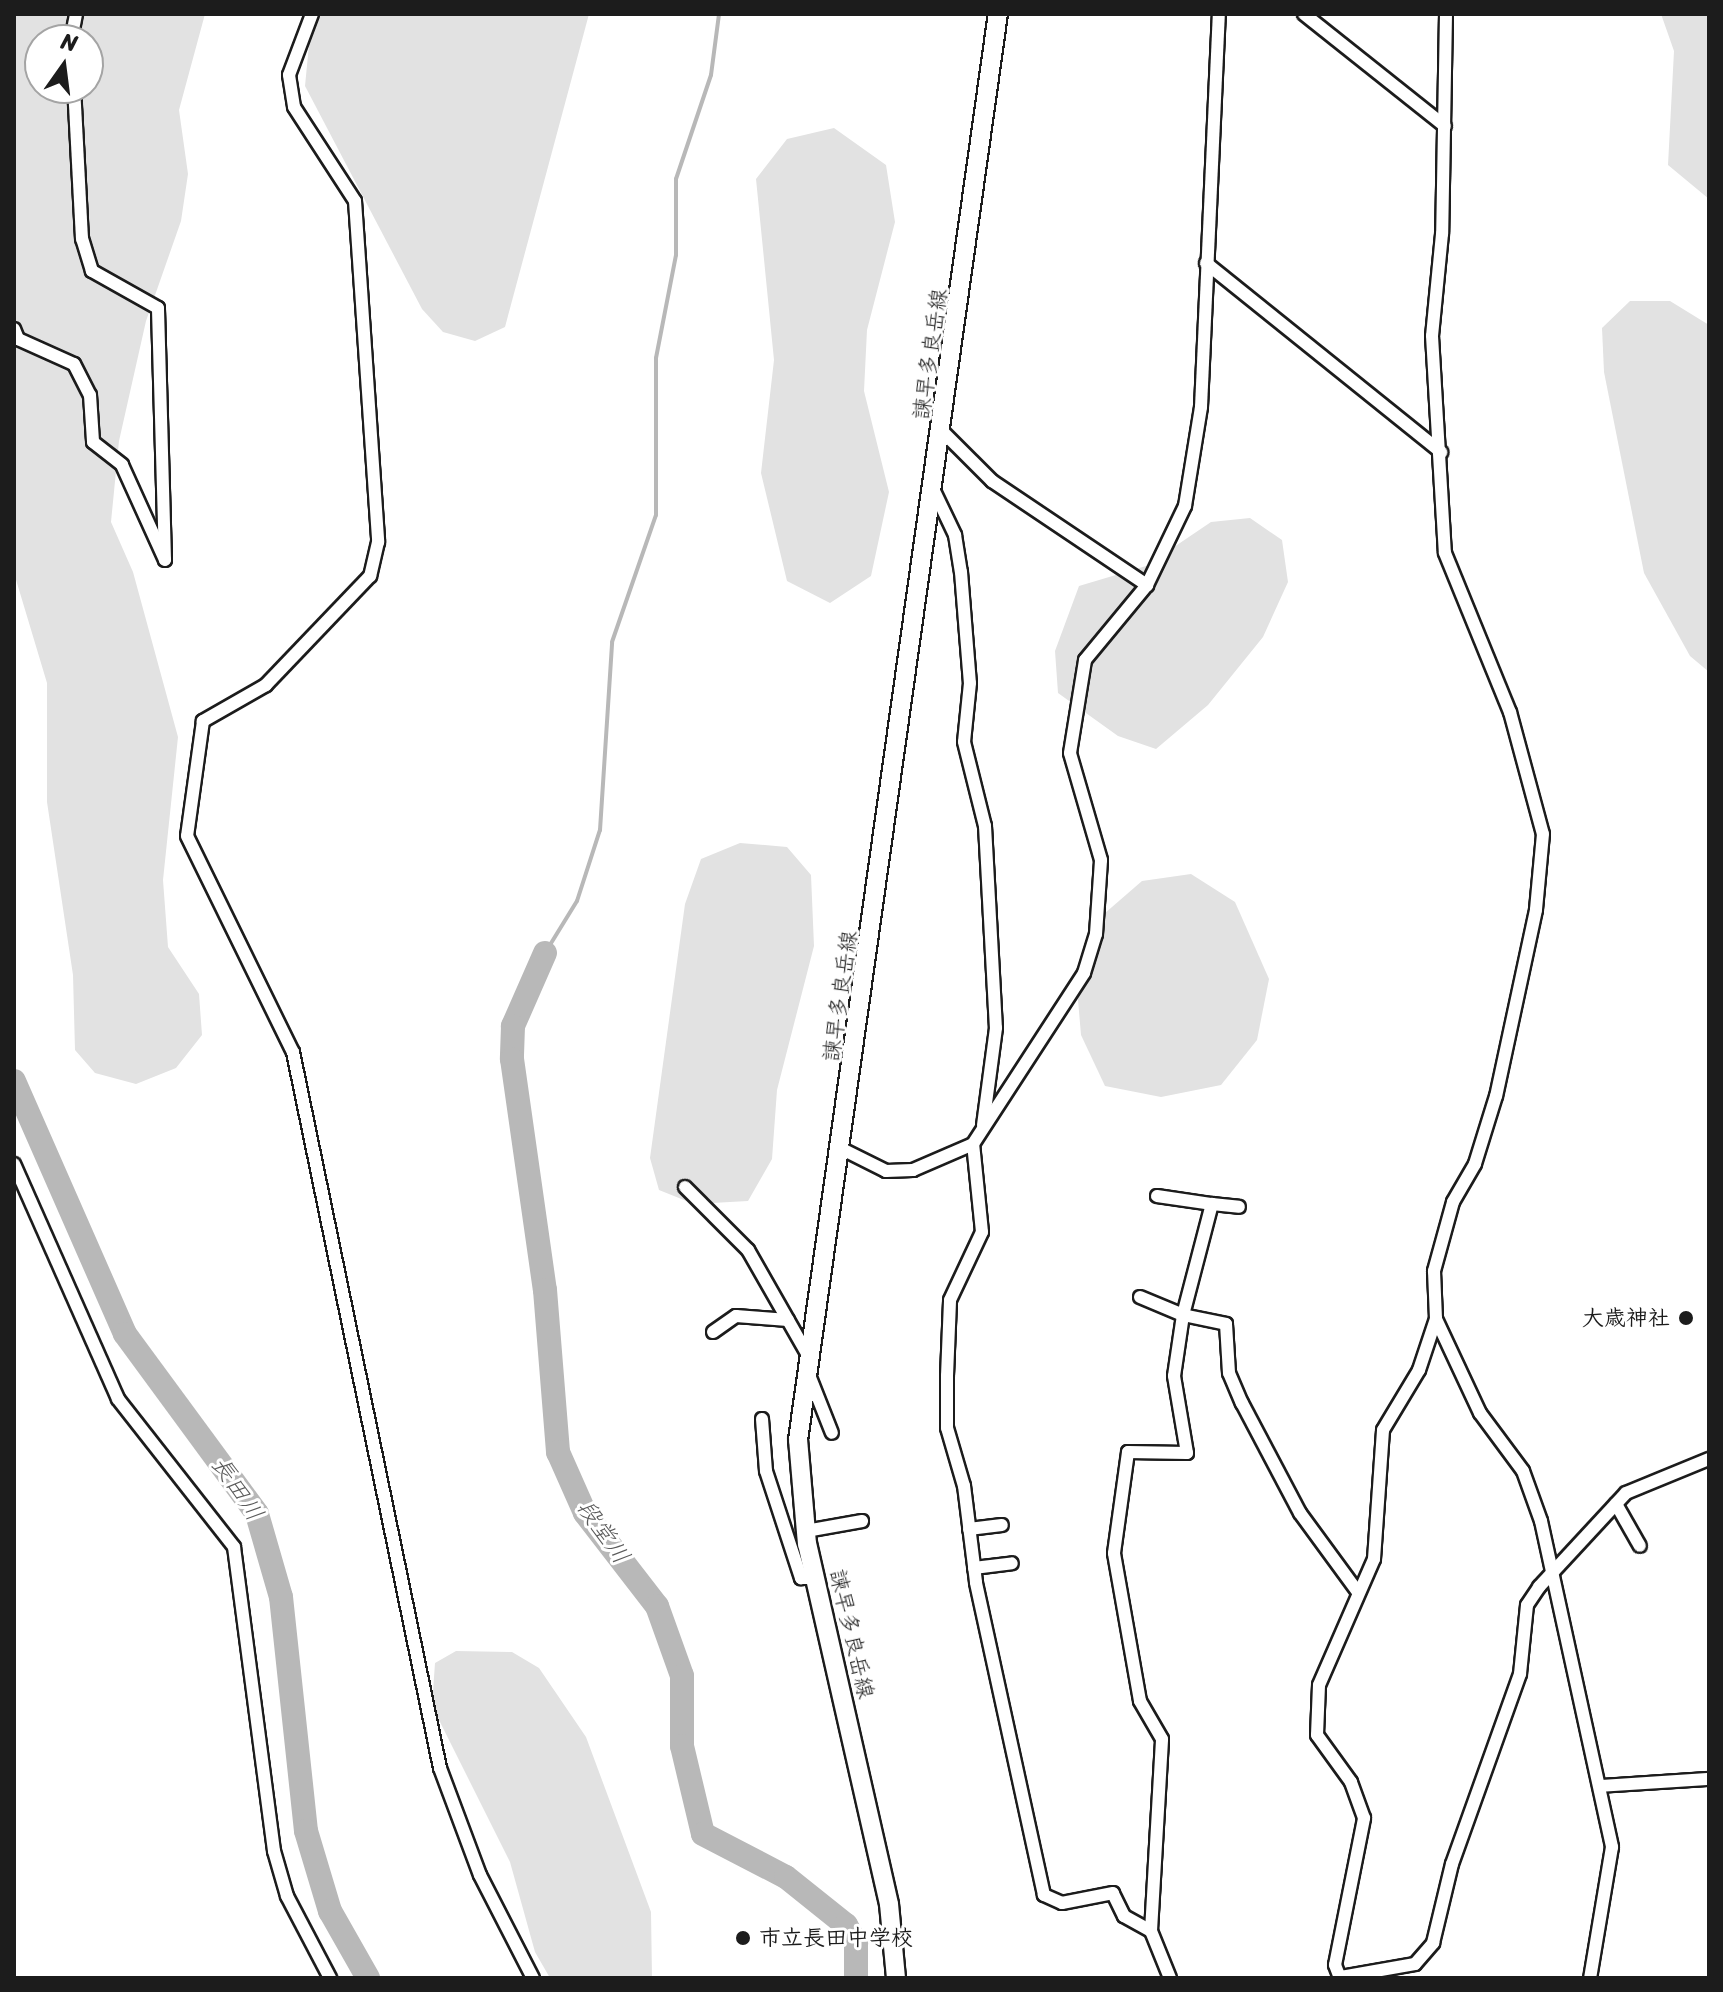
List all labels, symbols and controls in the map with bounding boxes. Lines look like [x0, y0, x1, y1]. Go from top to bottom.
text: N [57, 21, 82, 63]
north arrow [24, 24, 104, 104]
street label: 諫早多良岳線 [908, 287, 952, 421]
street label: 諫早多良岳線 [818, 929, 862, 1063]
place label: 大歳神社 [1582, 1305, 1670, 1331]
marker: 大歳神社 [1677, 1309, 1695, 1327]
water label: 長田川 [205, 1451, 269, 1527]
water label: 段堂川 [571, 1494, 635, 1570]
street label: 諫早多良岳線 [824, 1567, 880, 1701]
place label: 市立長田中学校 [759, 1925, 913, 1951]
marker: 市立長田中学校 [734, 1929, 752, 1947]

